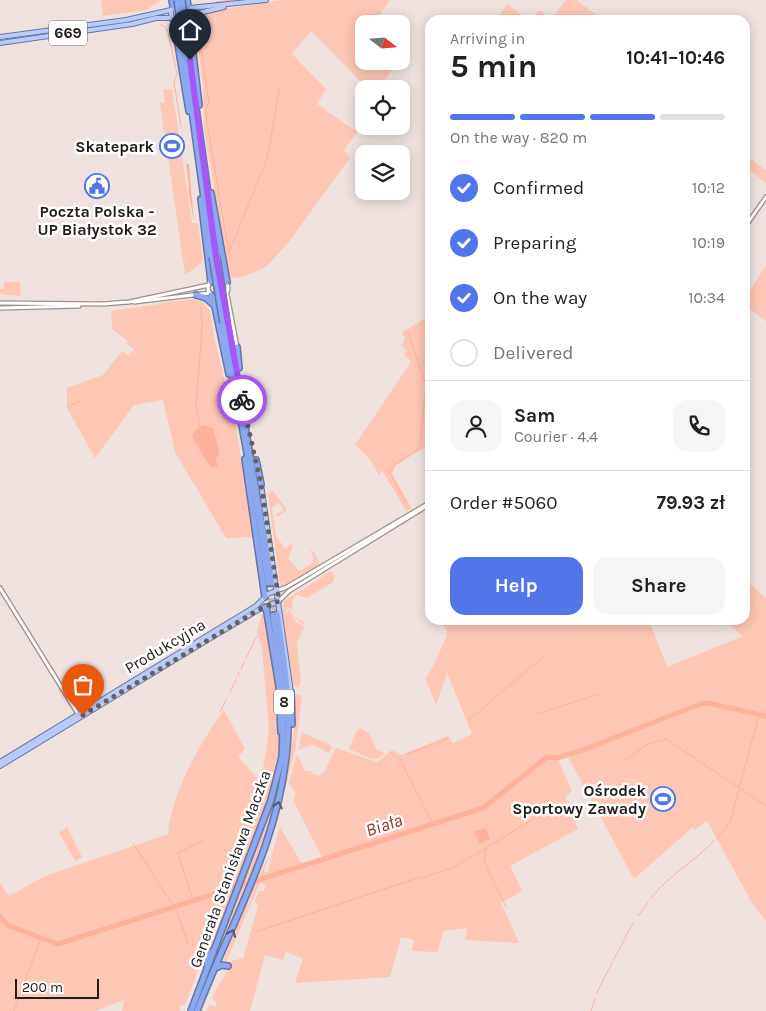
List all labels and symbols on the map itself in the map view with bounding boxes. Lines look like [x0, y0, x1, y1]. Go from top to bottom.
pin [169, 9, 211, 60]
north arrow [355, 15, 410, 70]
road number: 669 [49, 20, 87, 46]
sports icon: Skatepark [159, 133, 185, 159]
place label: Skatepark [75, 137, 155, 156]
public building icon: Poczta Polska - UP Białystok 32 [84, 173, 110, 199]
place label: Poczta Polska - UP Białystok 32 [37, 202, 157, 239]
courier [217, 375, 267, 425]
street label: Produkcyjna [121, 614, 209, 678]
pin [62, 664, 104, 715]
road number: 8 [274, 690, 294, 714]
street label: Generała Stanisława Maczka [185, 768, 275, 970]
place label: Ośrodek Sportowy Zawady [512, 781, 647, 818]
sports icon: Ośrodek Sportowy Zawady [650, 786, 676, 812]
one-way arrow [272, 800, 283, 809]
water label: Biała [363, 809, 405, 841]
one-way arrow [226, 929, 236, 938]
scale bar [15, 976, 99, 999]

